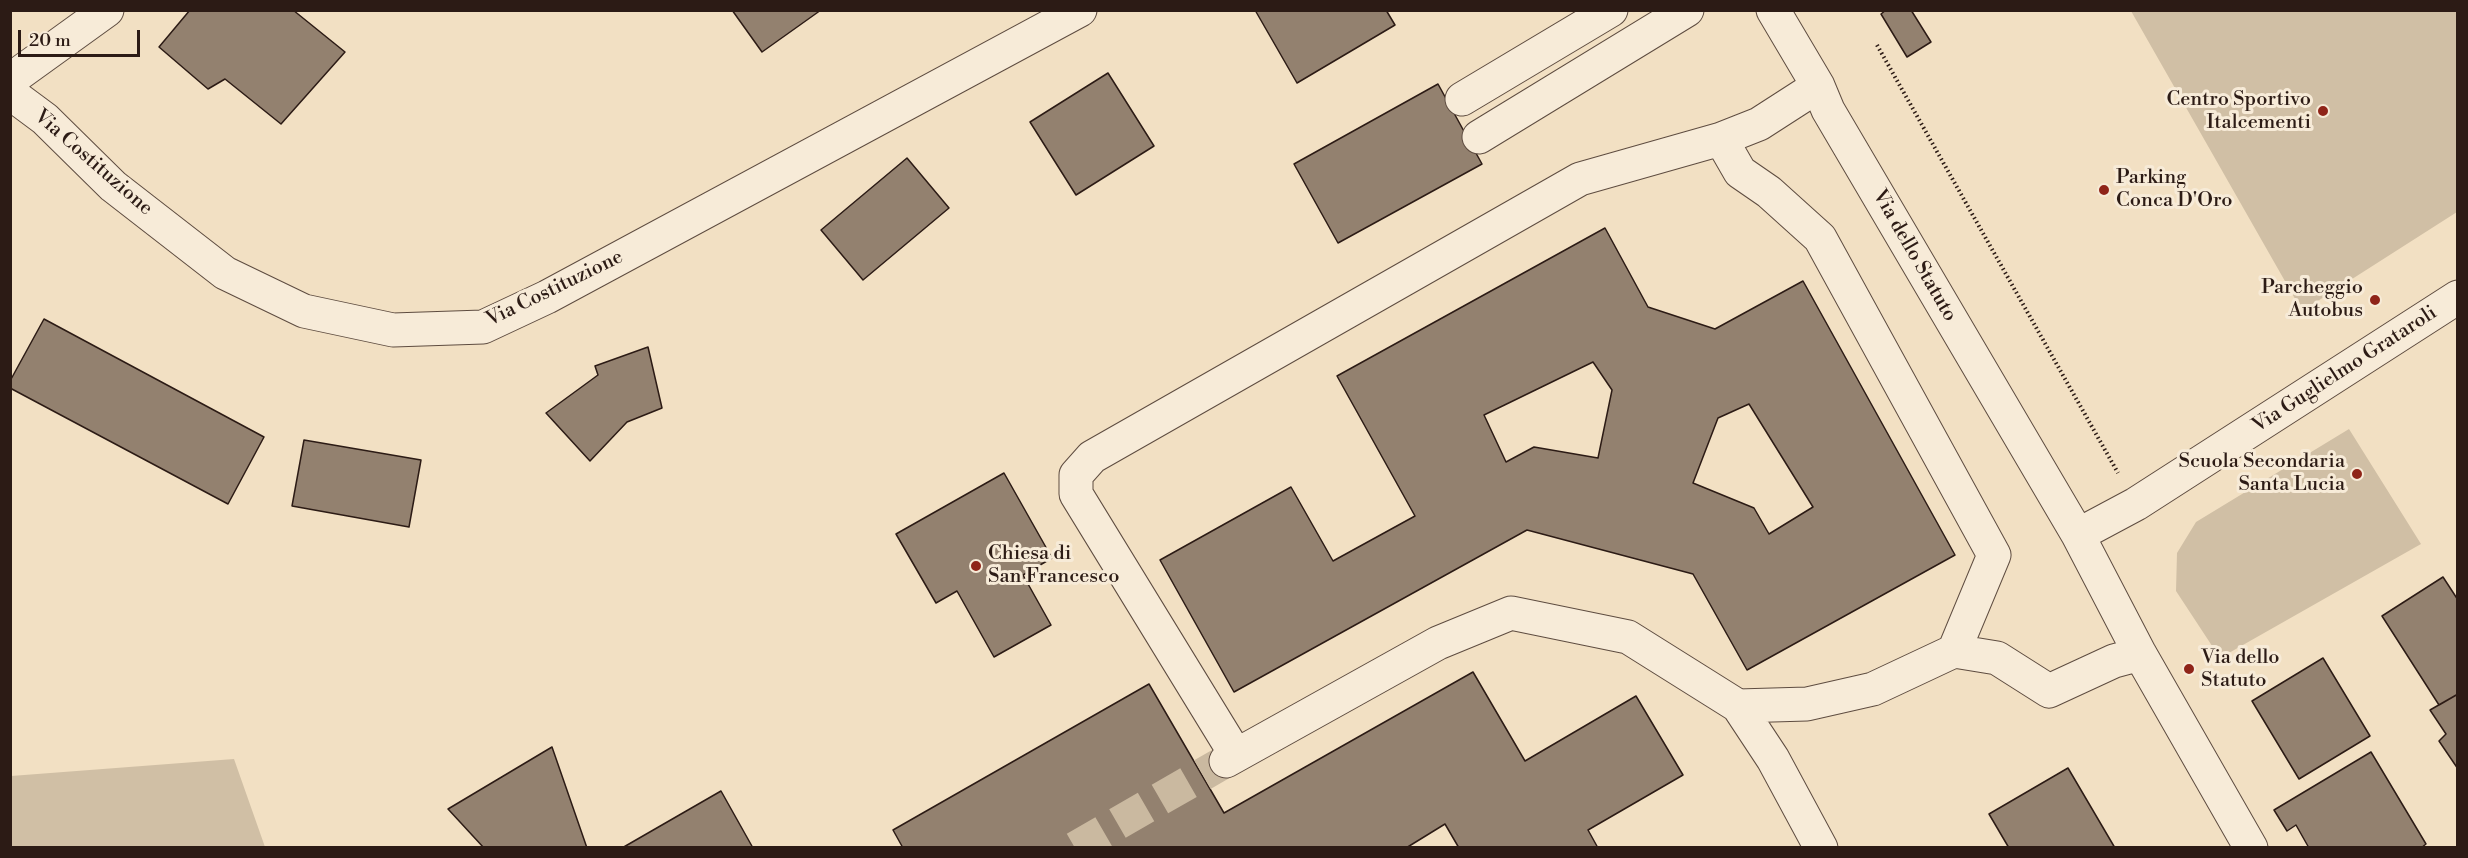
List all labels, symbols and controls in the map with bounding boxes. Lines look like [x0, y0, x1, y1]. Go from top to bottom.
scale bar [21, 18, 142, 56]
text: 20 m [29, 29, 71, 52]
place label: Centro Sportivo Italcementi [2167, 88, 2311, 135]
marker: Centro Sportivo Italcementi [2316, 104, 2330, 118]
street label: Via Costituzione [29, 105, 157, 221]
place label: Parking Conca D'Oro [2116, 166, 2233, 213]
marker: Parking Conca D'Oro [2097, 183, 2111, 197]
street label: Via dello Statuto [1867, 186, 1961, 326]
street label: Via Costituzione [483, 245, 627, 333]
place label: Parcheggio Autobus [2261, 276, 2363, 323]
marker: Parcheggio Autobus [2368, 293, 2382, 307]
street label: Via Guglielmo Grataroli [2248, 301, 2442, 439]
place label: Scuola Secondaria Santa Lucia [2179, 450, 2345, 497]
marker: Scuola Secondaria Santa Lucia [2350, 467, 2364, 481]
place label: Chiesa di San Francesco [988, 542, 1119, 589]
marker: Chiesa di San Francesco [969, 559, 983, 573]
place label: Via dello Statuto [2201, 646, 2280, 693]
marker: Via dello Statuto [2182, 662, 2196, 676]

